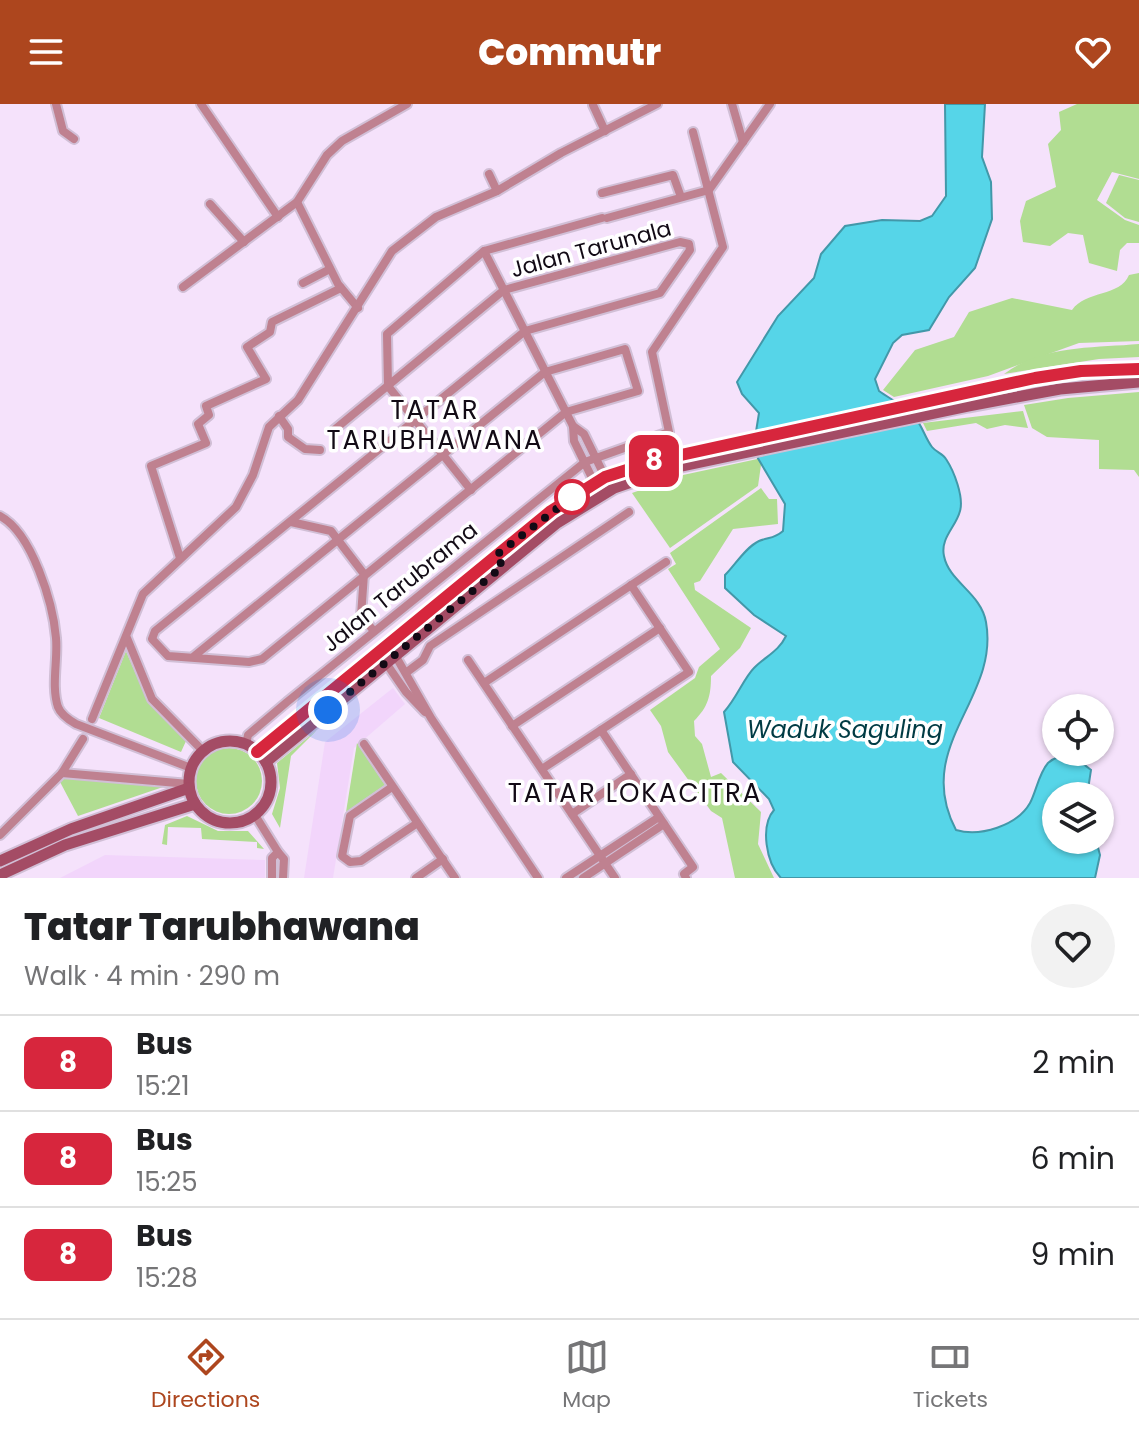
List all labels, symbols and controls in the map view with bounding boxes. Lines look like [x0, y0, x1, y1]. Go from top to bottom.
text: Commutr [478, 27, 661, 78]
icon: menu [24, 30, 68, 74]
icon: heart [1071, 30, 1115, 74]
street label: Jalan Tarunala [507, 213, 675, 285]
district label: TATAR TARUBHAWANA [326, 392, 544, 458]
line badge: 8 [628, 435, 680, 487]
text: 8 [645, 441, 663, 480]
unlabelled marker [555, 480, 589, 514]
street label: Jalan Tarubrama [316, 515, 484, 659]
your location [308, 690, 348, 730]
map controls [1042, 694, 1114, 854]
button: locate [1042, 694, 1114, 766]
water label: Waduk Saguling [747, 713, 943, 746]
district label: TATAR LOKACITRA [508, 775, 762, 811]
button: layers [1042, 782, 1114, 854]
text: Tatar Tarubhawana [24, 900, 420, 953]
button: heart [1031, 904, 1115, 988]
text: Walk · 4 min · 290 m [24, 958, 280, 994]
text: Bus [136, 1022, 193, 1065]
text: 2 min [1032, 1041, 1115, 1084]
text: 8 [59, 1043, 77, 1082]
text: 15:21 [136, 1068, 189, 1104]
text: Bus [136, 1118, 193, 1161]
text: 6 min [1030, 1137, 1115, 1180]
text: 8 [59, 1139, 77, 1178]
text: 15:25 [136, 1164, 197, 1200]
text: Bus [136, 1214, 193, 1257]
text: 9 min [1031, 1233, 1115, 1276]
text: 8 [59, 1235, 77, 1274]
text: 15:28 [136, 1260, 198, 1296]
tab: Directions [151, 1335, 260, 1416]
tab: Map [562, 1335, 611, 1416]
tab: Tickets [913, 1335, 988, 1416]

